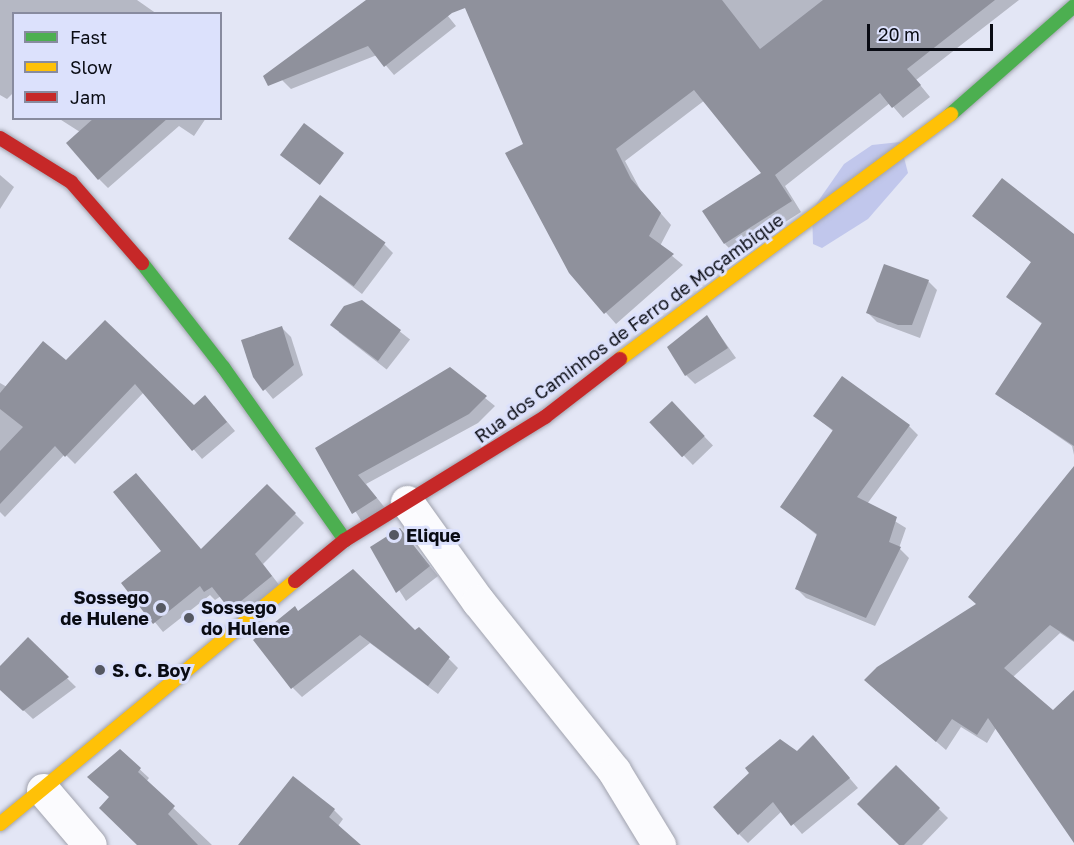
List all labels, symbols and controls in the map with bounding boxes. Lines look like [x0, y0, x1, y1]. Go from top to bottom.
legend [12, 12, 222, 120]
scale bar [870, 12, 996, 50]
text: 20 m [878, 23, 920, 45]
text: Fast [70, 26, 107, 48]
text: Slow [70, 56, 112, 78]
text: Jam [70, 86, 106, 108]
street label: Rua dos Caminhos de Ferro de Moçambique [471, 209, 787, 447]
place label: Elique [406, 524, 461, 546]
marker: Elique [387, 528, 401, 542]
place label: Sossego de Hulene [60, 587, 149, 630]
place label: Sossego do Hulene [201, 597, 290, 640]
marker: Sossego de Hulene [154, 601, 168, 615]
marker: Sossego do Hulene [182, 611, 196, 625]
place label: S. C. Boy [112, 659, 191, 681]
marker: S. C. Boy [93, 663, 107, 677]

